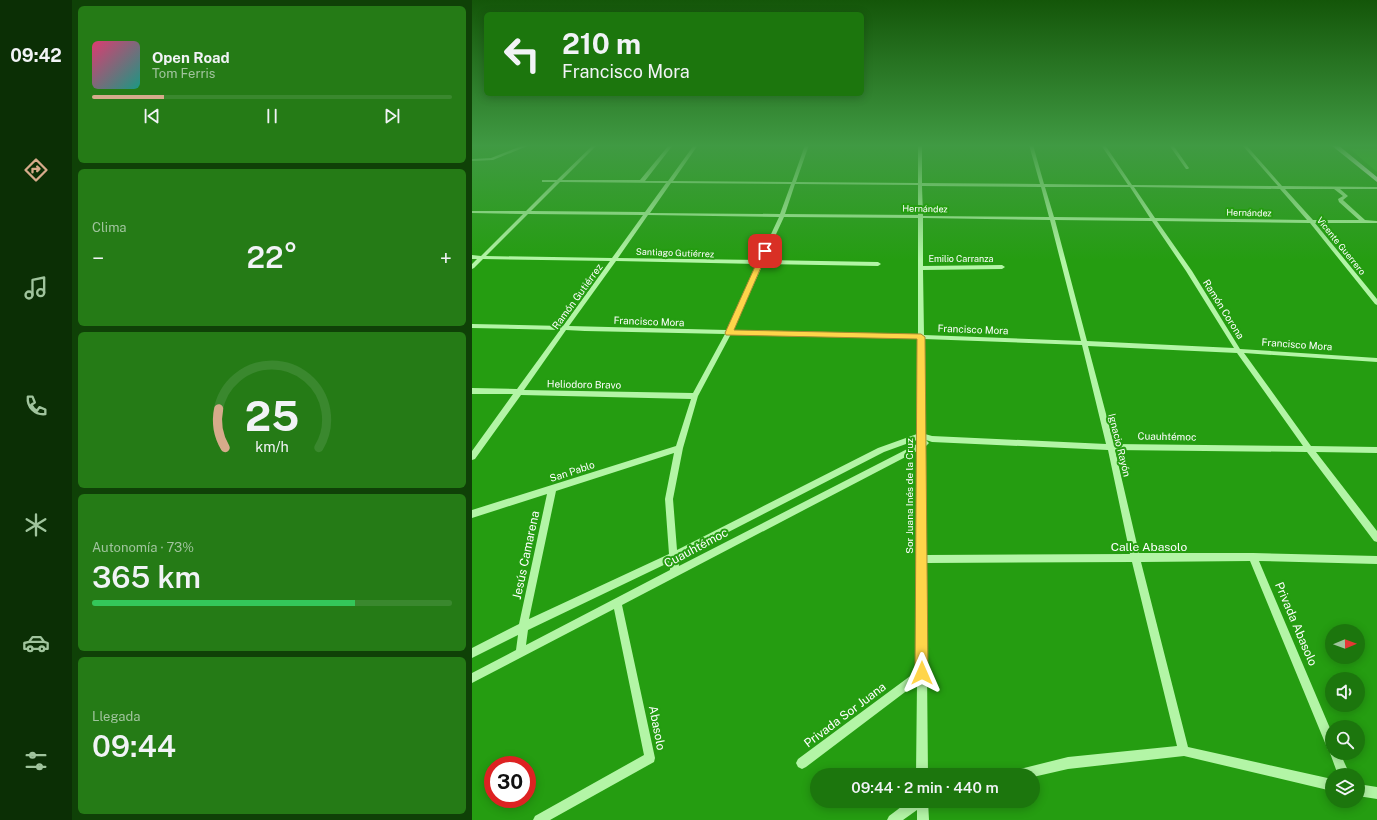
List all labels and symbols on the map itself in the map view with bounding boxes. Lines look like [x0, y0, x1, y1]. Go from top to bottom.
street label: Hernández [902, 203, 948, 214]
street label: Hernández [1226, 207, 1272, 218]
street label: Vicente Guerrero [1315, 214, 1368, 277]
pin [748, 234, 782, 268]
street label: Santiago Gutiérrez [636, 246, 714, 259]
street label: Emilio Carranza [928, 253, 994, 264]
street label: Ramón Gutiérrez [549, 261, 605, 331]
street label: Ramón Corona [1201, 277, 1247, 341]
street label: Francisco Mora [613, 314, 685, 328]
street label: Francisco Mora [937, 322, 1009, 336]
street label: Francisco Mora [1261, 336, 1333, 352]
street label: Heliodoro Bravo [547, 377, 622, 391]
street label: Ignacio Rayón [1106, 412, 1134, 478]
street label: Cuauhtémoc [1137, 429, 1197, 443]
street label: Sor Juana Inés de la Cruz [903, 438, 915, 554]
street label: San Pablo [548, 458, 596, 484]
street label: Jesús Camarena [510, 509, 542, 601]
street label: Cuauhtémoc [662, 525, 730, 571]
street label: Calle Abasolo [1111, 540, 1187, 554]
street label: Privada Abasolo [1272, 580, 1320, 668]
north arrow [1325, 624, 1365, 664]
position arrow [901, 652, 943, 694]
street label: Privada Sor Juana [801, 680, 889, 750]
street label: Abasolo [646, 705, 668, 752]
speed limit sign: 30 [484, 756, 536, 808]

